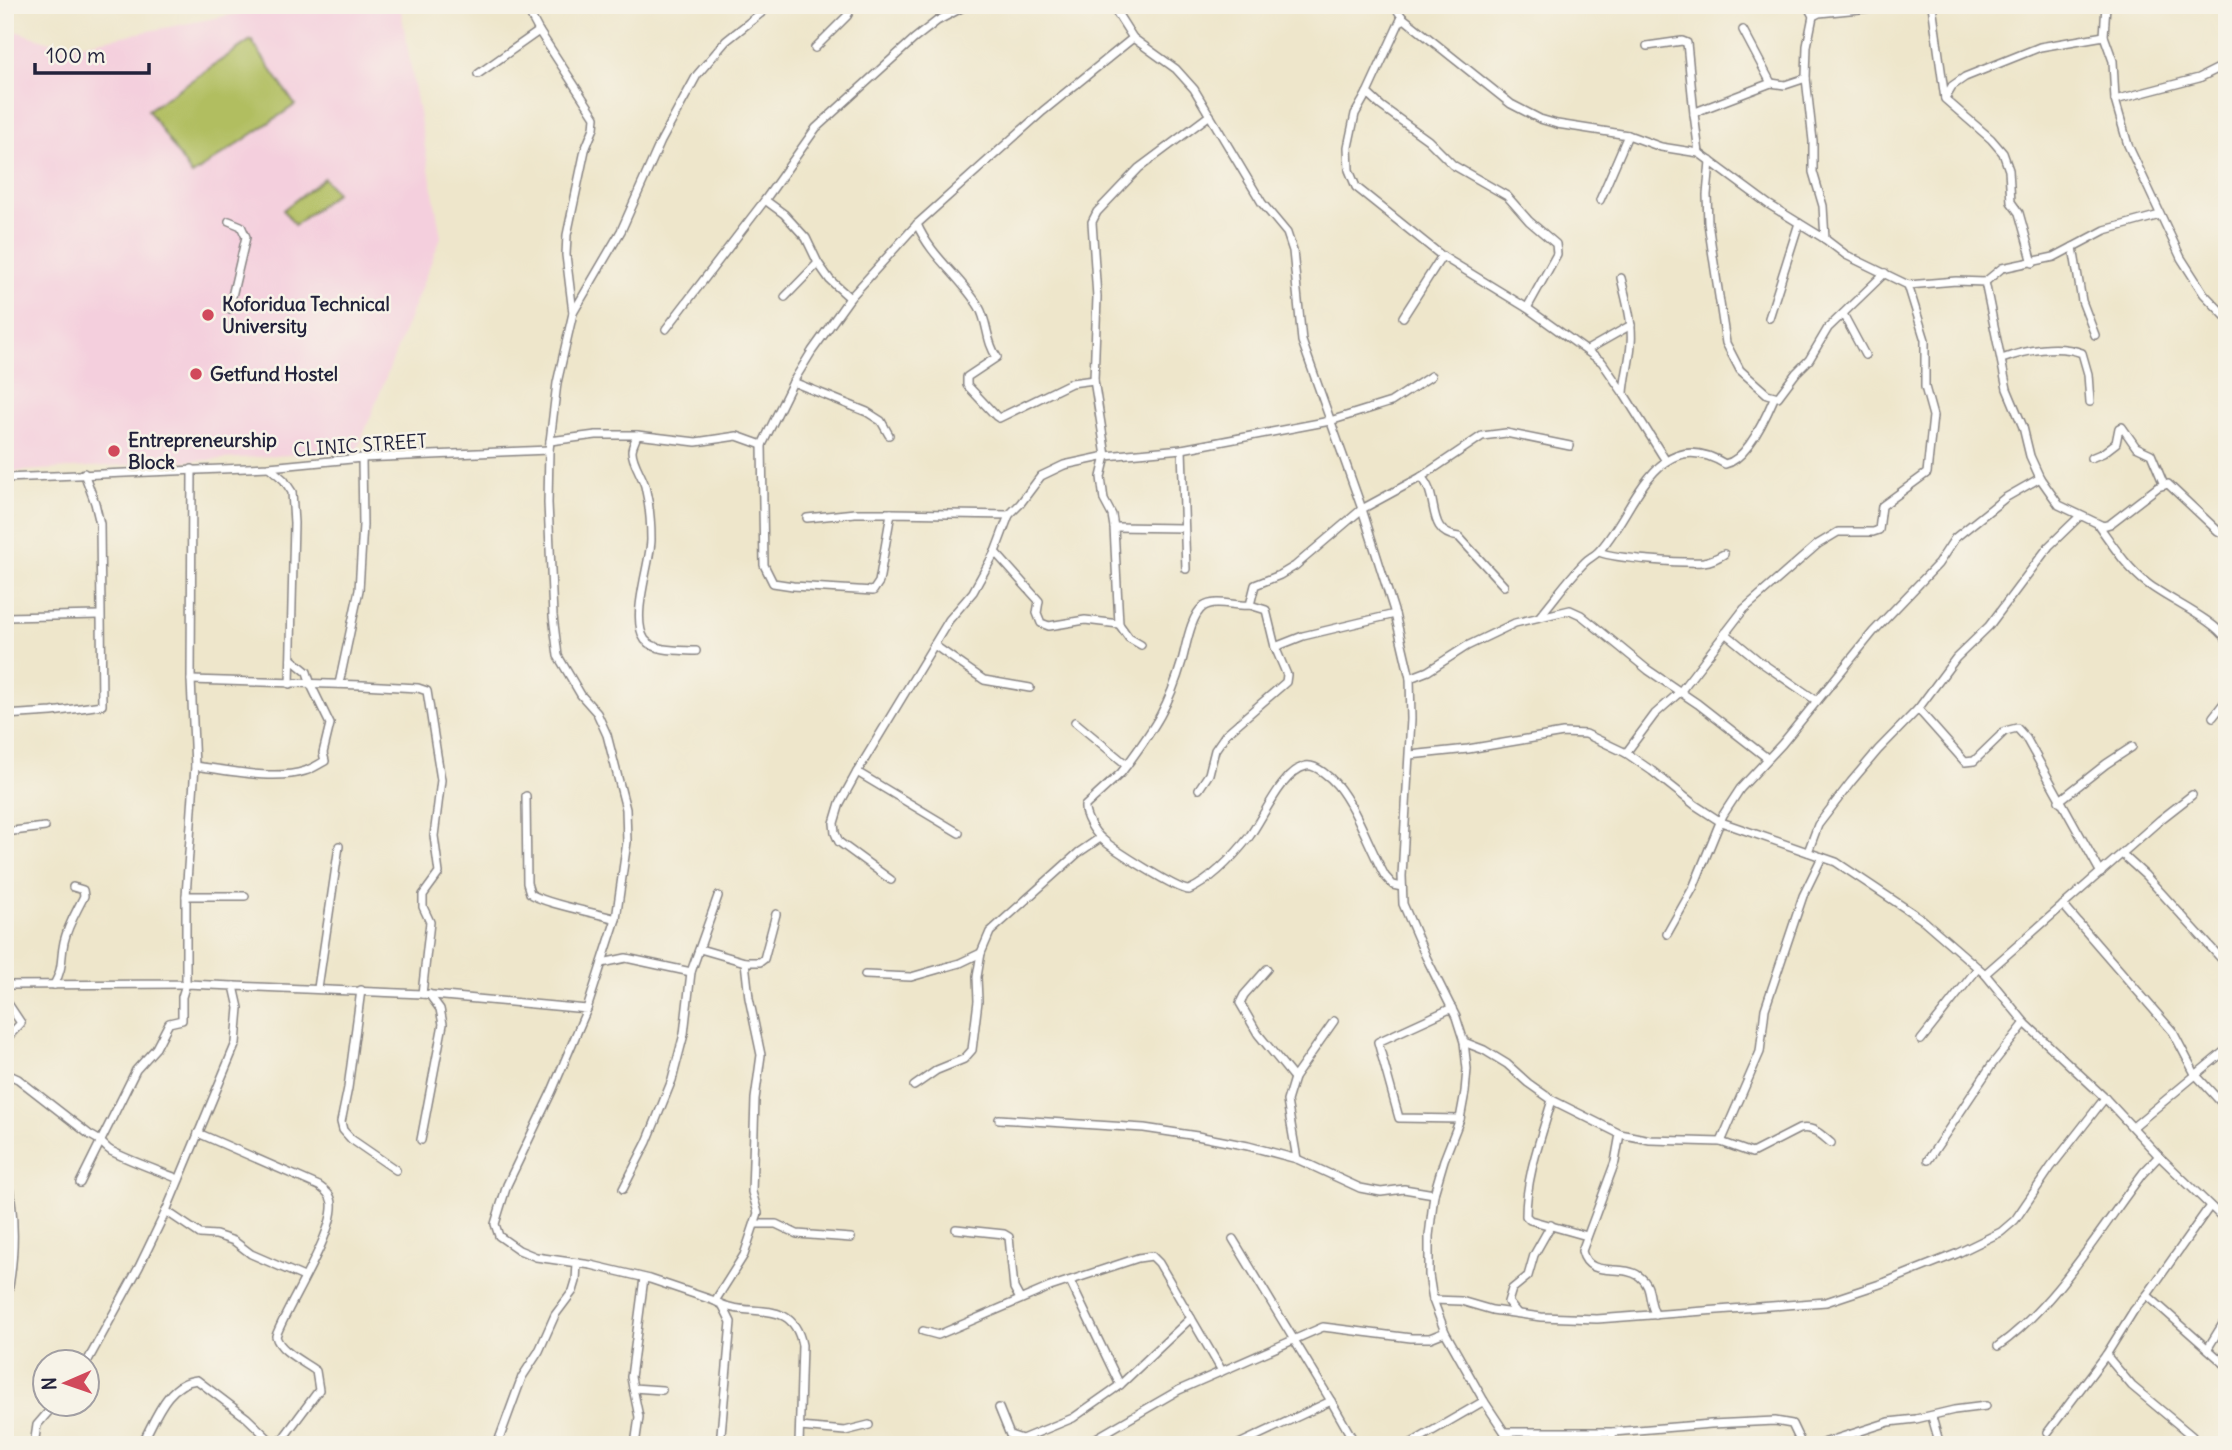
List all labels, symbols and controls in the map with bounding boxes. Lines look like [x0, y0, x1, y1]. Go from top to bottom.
scale bar [35, 32, 149, 76]
text: 100 m [46, 42, 105, 69]
place label: Koforidua Technical University [222, 292, 390, 338]
marker: Koforidua Technical University [200, 307, 216, 323]
place label: Getfund Hostel [210, 362, 338, 386]
marker: Getfund Hostel [188, 366, 204, 382]
place label: Entrepreneurship Block [128, 428, 277, 474]
street label: CLINIC STREET [292, 428, 428, 462]
marker: Entrepreneurship Block [106, 443, 122, 459]
north arrow [32, 1348, 102, 1418]
text: N [37, 1377, 61, 1391]

